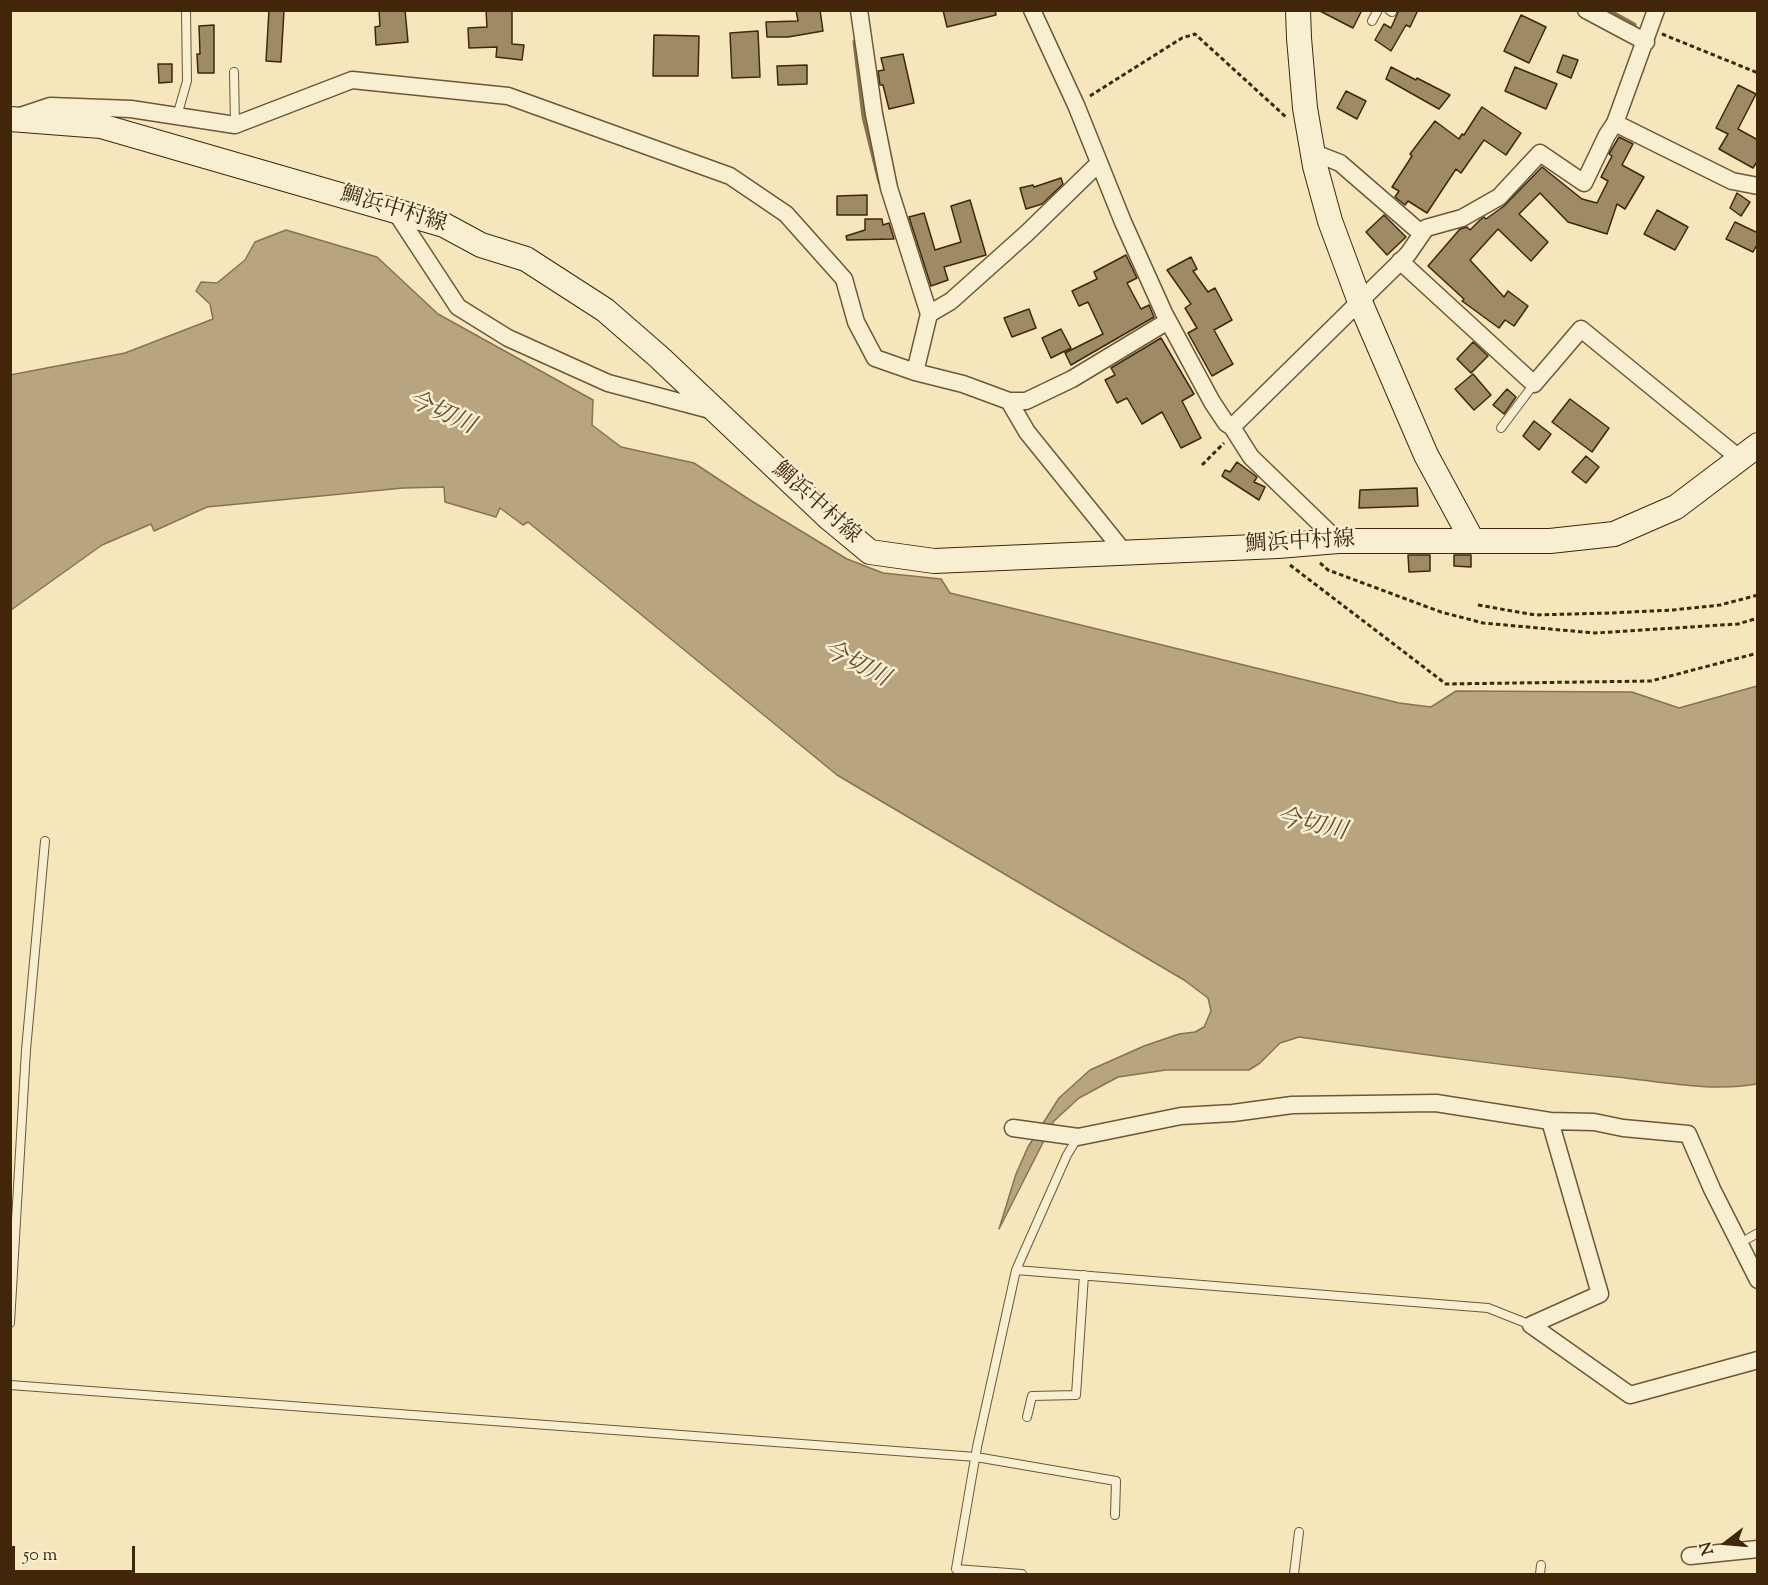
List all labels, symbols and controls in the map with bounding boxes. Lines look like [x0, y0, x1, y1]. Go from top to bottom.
street label: 鯛浜中村線 [337, 182, 449, 240]
water label: 今切川 [401, 387, 479, 443]
street label: 鯛浜中村線 [765, 457, 865, 551]
street label: 鯛浜中村線 [1244, 528, 1356, 560]
water label: 今切川 [816, 637, 894, 695]
water label: 今切川 [1273, 805, 1349, 849]
north arrow [1696, 1513, 1756, 1573]
scale bar [15, 1534, 138, 1572]
text: N [1695, 1539, 1721, 1557]
text: 50 m [23, 1543, 57, 1569]

